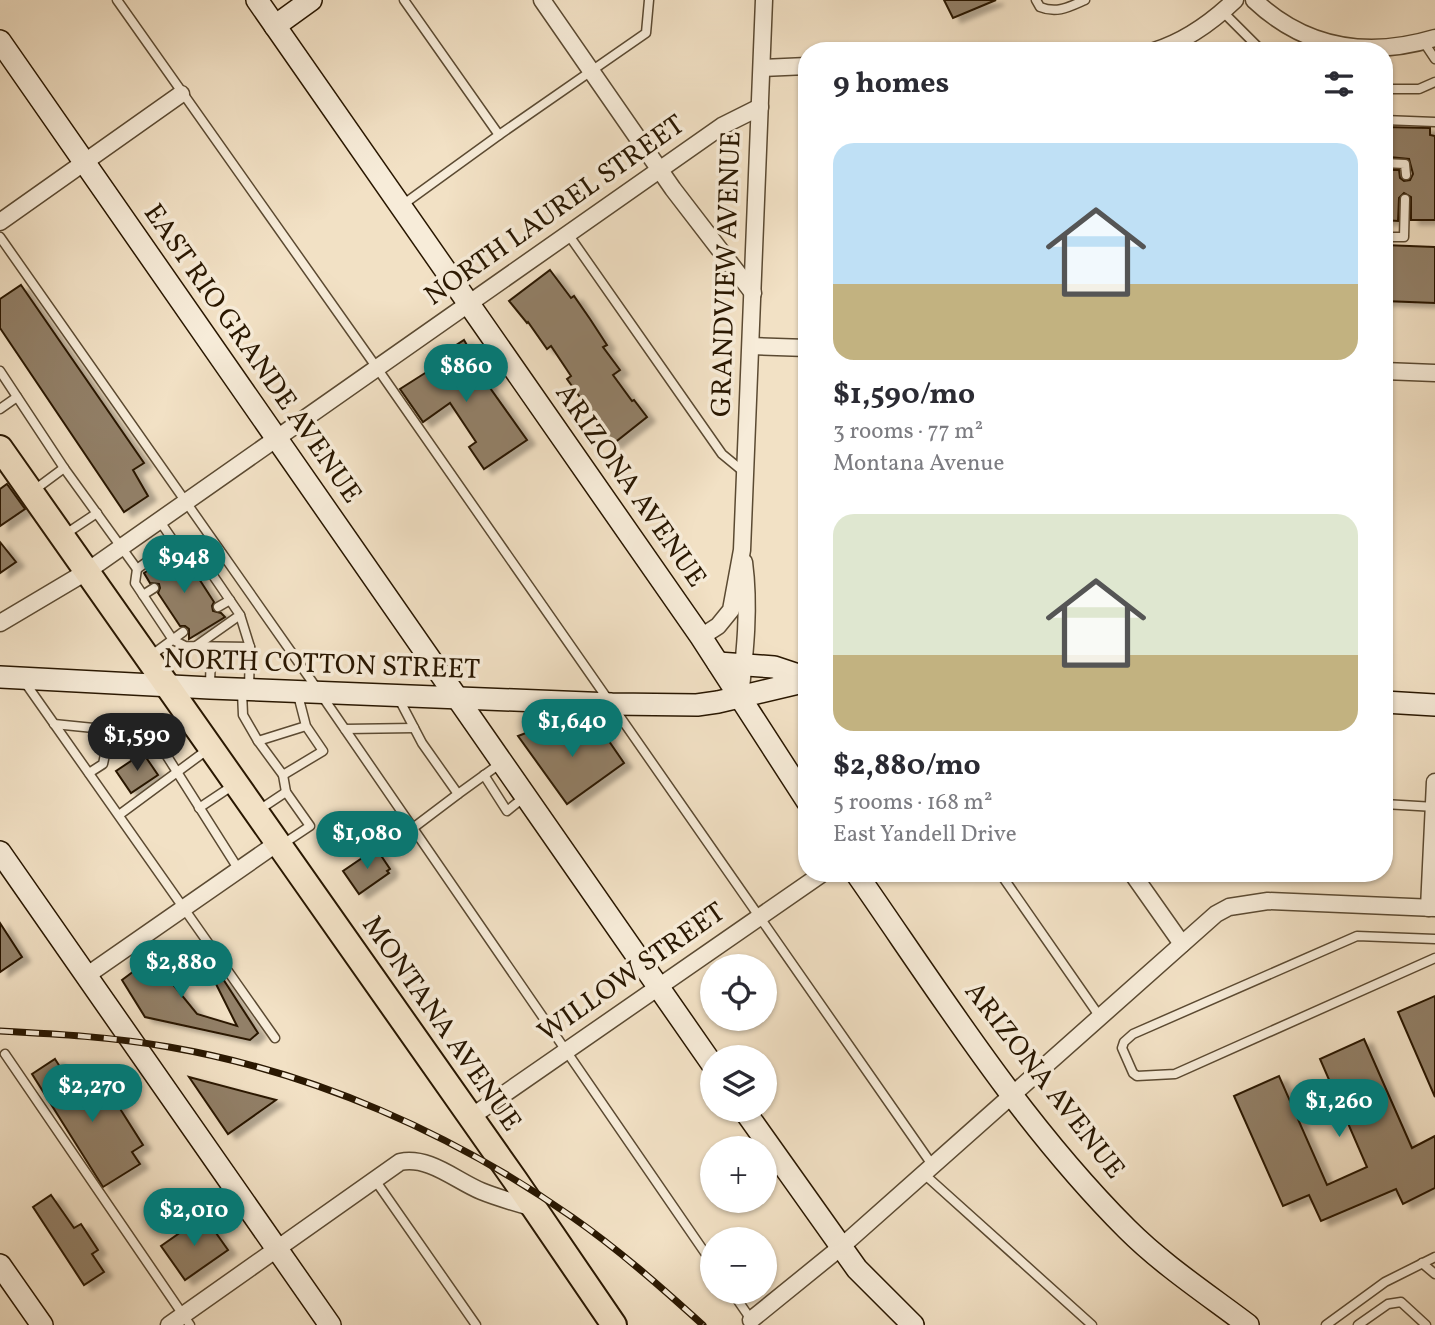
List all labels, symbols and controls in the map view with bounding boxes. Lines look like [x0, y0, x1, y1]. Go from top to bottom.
text: 9 homes [833, 63, 949, 105]
icon: filters [1320, 65, 1358, 103]
street label: NORTH LAUREL STREET [417, 106, 693, 316]
street label: GRANDVIEW AVENUE [703, 130, 751, 418]
icon: home [1033, 189, 1159, 315]
street label: EAST RIO GRANDE AVENUE [133, 196, 371, 512]
pin: $860 [425, 344, 507, 404]
text: $860 [440, 351, 492, 383]
text: $1,590/mo [833, 374, 975, 416]
street label: ARIZONA AVENUE [545, 376, 715, 596]
text: 3 rooms · 77 m² [833, 416, 983, 448]
text: Montana Avenue [833, 448, 1004, 480]
pin: $948 [143, 536, 225, 595]
text: $948 [158, 542, 210, 574]
icon: home [1033, 560, 1159, 686]
street label: NORTH COTTON STREET [163, 640, 481, 690]
pin: $1,640 [515, 700, 629, 759]
text: $1,640 [538, 706, 606, 738]
pin: $1,590 [80, 714, 194, 773]
text: $1,590 [104, 720, 170, 752]
text: $2,880/mo [833, 745, 981, 787]
text: 5 rooms · 168 m² [833, 787, 992, 819]
pin: $1,080 [310, 812, 424, 871]
text: $1,080 [332, 818, 402, 850]
text: East Yandell Drive [833, 819, 1017, 851]
street label: WILLOW STREET [530, 894, 734, 1052]
street label: MONTANA AVENUE [352, 908, 530, 1140]
pin: $2,880 [124, 940, 238, 1000]
text: $2,880 [146, 947, 216, 979]
map controls [700, 954, 777, 1304]
button: locate [700, 954, 777, 1031]
street label: ARIZONA AVENUE [955, 974, 1133, 1188]
button: layers [700, 1045, 777, 1122]
pin: $2,270 [35, 1064, 149, 1124]
text: $2,270 [58, 1071, 126, 1103]
pin: $1,260 [1282, 1080, 1396, 1139]
text: $1,260 [1305, 1086, 1373, 1118]
button: + [700, 1136, 777, 1213]
pin: $2,010 [137, 1188, 251, 1248]
text: $2,010 [159, 1195, 229, 1227]
button: − [700, 1227, 777, 1304]

